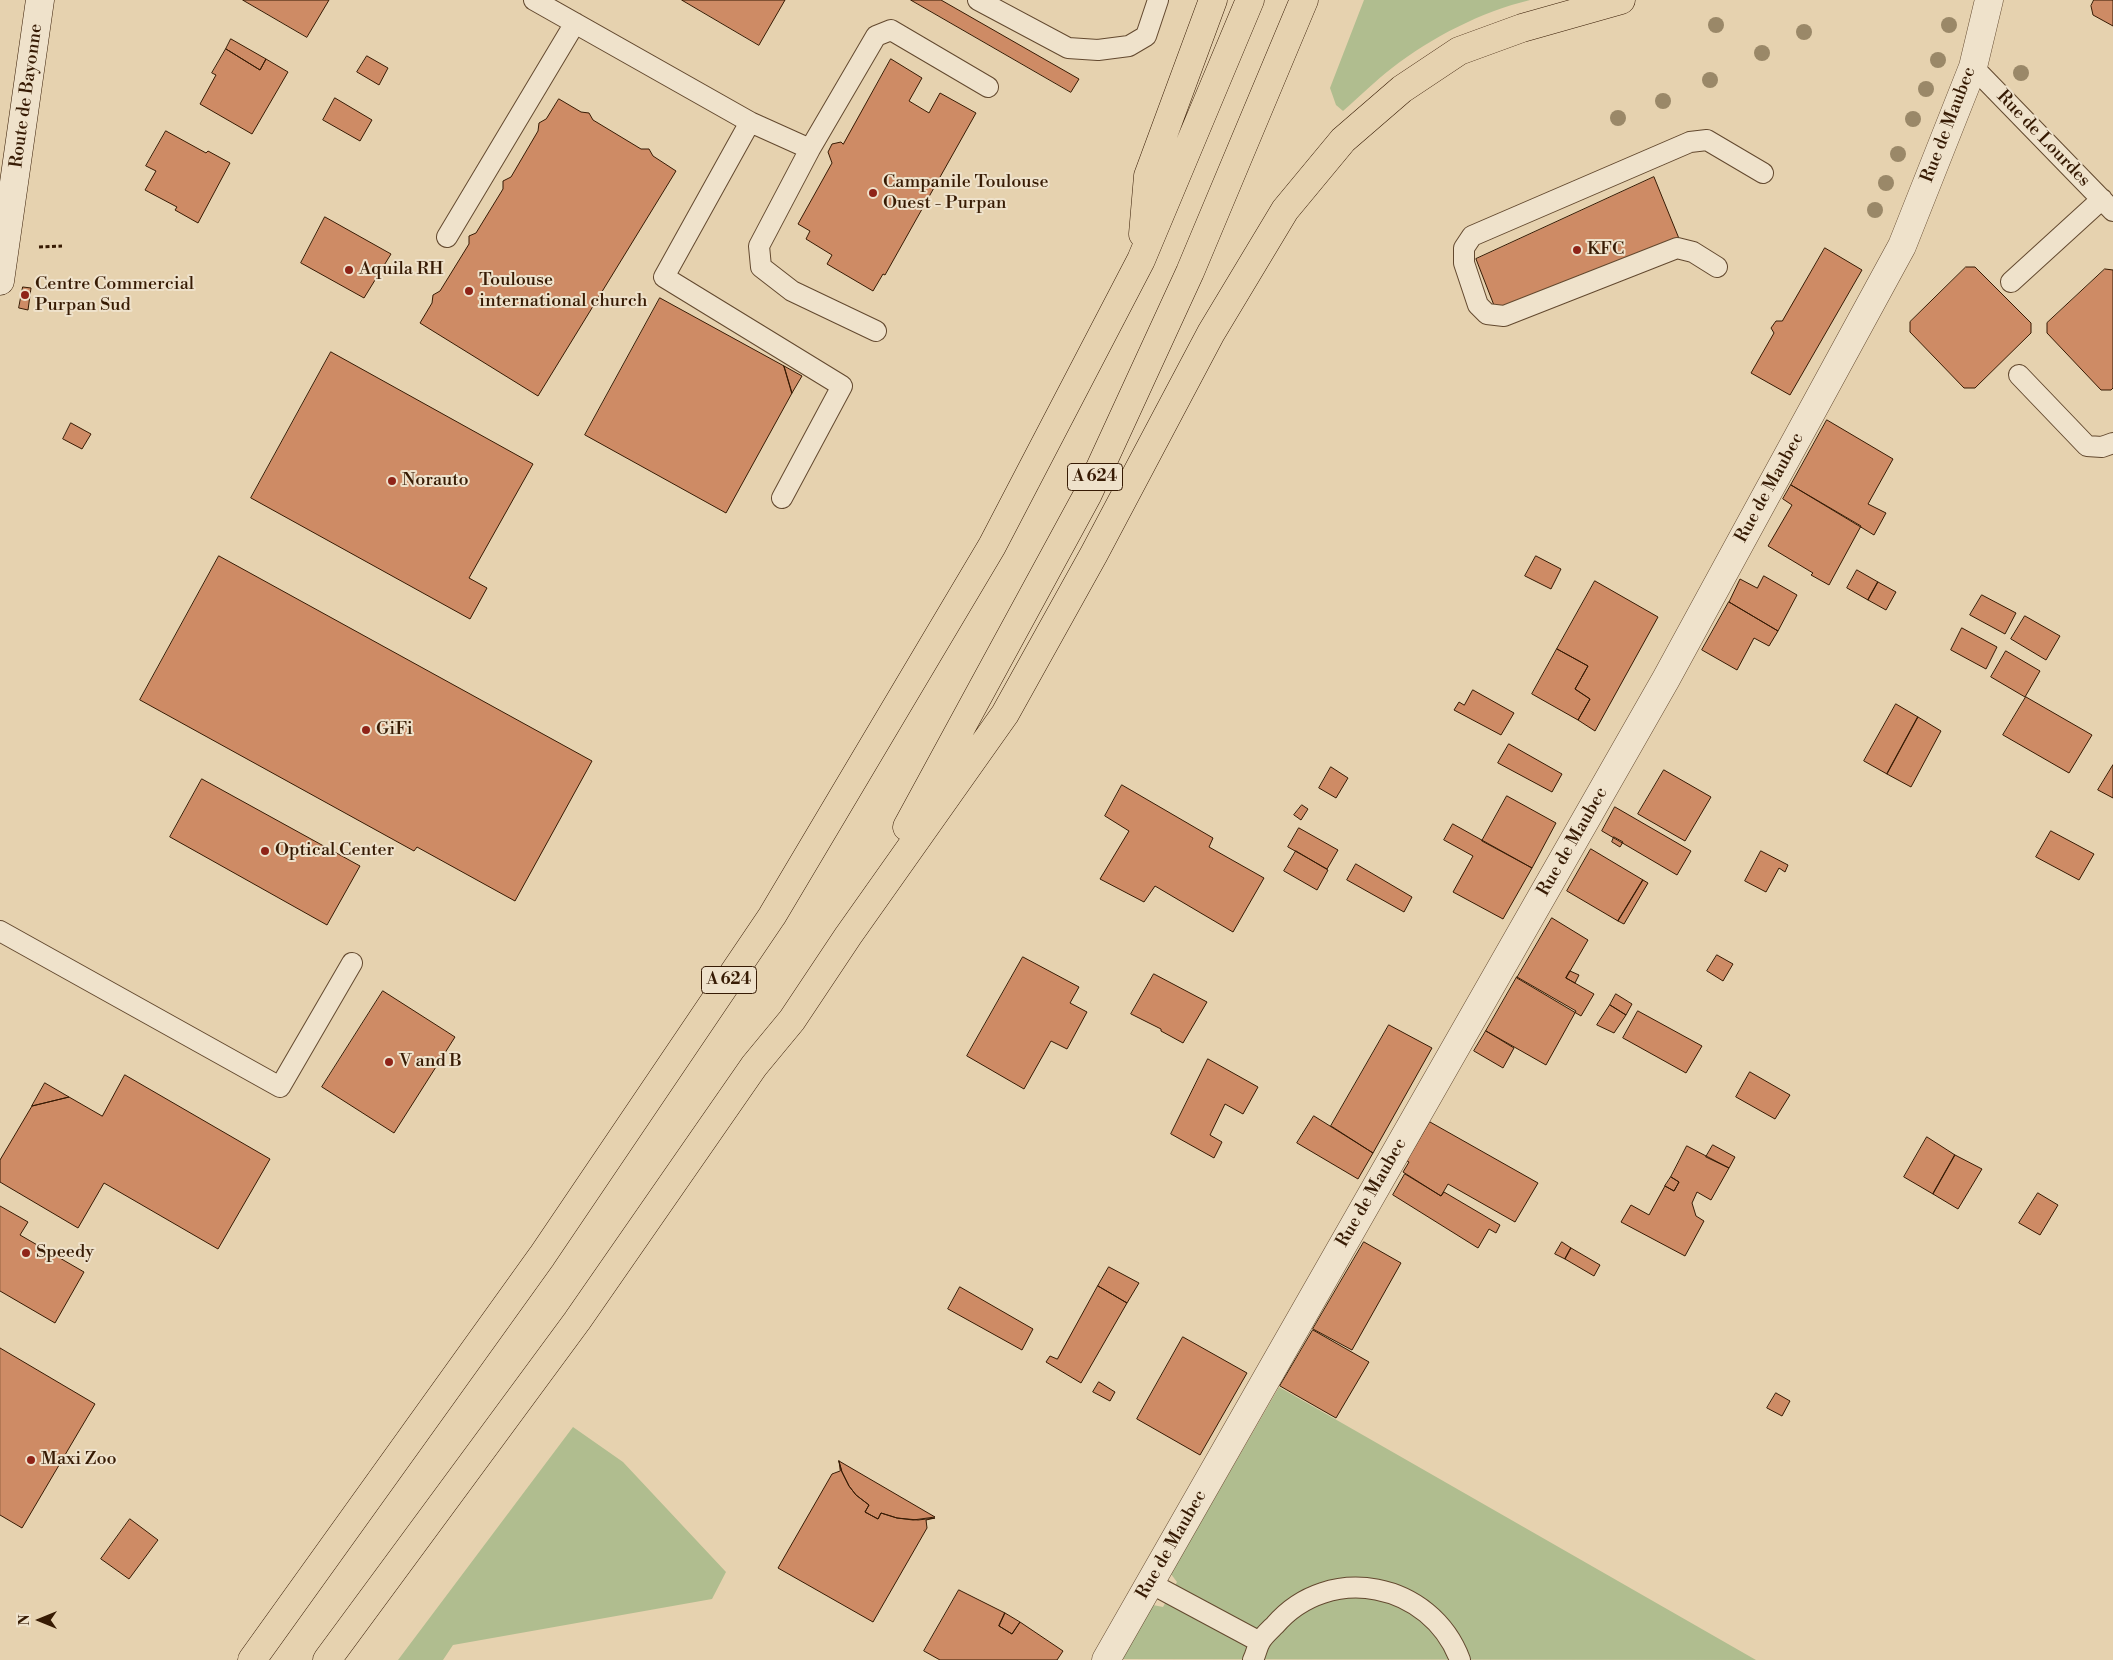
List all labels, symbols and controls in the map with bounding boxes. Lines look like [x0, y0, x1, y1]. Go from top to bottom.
street label: Route de Bayonne [6, 23, 48, 169]
street label: Rue de Maubec [1917, 64, 1981, 186]
street label: Rue de Lourdes [1992, 86, 2094, 192]
place label: Campanile Toulouse Ouest - Purpan [883, 172, 1049, 214]
marker: Campanile Toulouse Ouest - Purpan [867, 187, 879, 199]
place label: KFC [1587, 239, 1624, 261]
marker: KFC [1571, 244, 1583, 256]
place label: Aquila RH [359, 259, 443, 281]
marker: Aquila RH [343, 264, 355, 276]
place label: Toulouse international church [479, 270, 647, 312]
place label: Centre Commercial Purpan Sud [35, 274, 194, 316]
marker: Toulouse international church [463, 285, 475, 297]
marker: Centre Commercial Purpan Sud [19, 289, 31, 301]
street label: Rue de Maubec [1731, 429, 1809, 547]
road number: A 624 [1068, 464, 1122, 491]
place label: Norauto [402, 470, 469, 492]
marker: Norauto [386, 475, 398, 487]
place label: GiFi [376, 719, 413, 741]
marker: GiFi [360, 724, 372, 736]
street label: Rue de Maubec [1533, 784, 1613, 900]
place label: Optical Center [275, 840, 394, 862]
marker: Optical Center [259, 845, 271, 857]
road number: A 624 [702, 966, 756, 994]
place label: V and B [399, 1051, 462, 1073]
marker: V and B [383, 1056, 395, 1068]
street label: Rue de Maubec [1332, 1135, 1412, 1251]
place label: Speedy [36, 1242, 94, 1264]
marker: Speedy [20, 1247, 32, 1259]
place label: Maxi Zoo [41, 1449, 117, 1471]
marker: Maxi Zoo [25, 1454, 37, 1466]
street label: Rue de Maubec [1132, 1487, 1212, 1603]
north arrow [15, 1595, 65, 1645]
text: N [16, 1614, 34, 1626]

